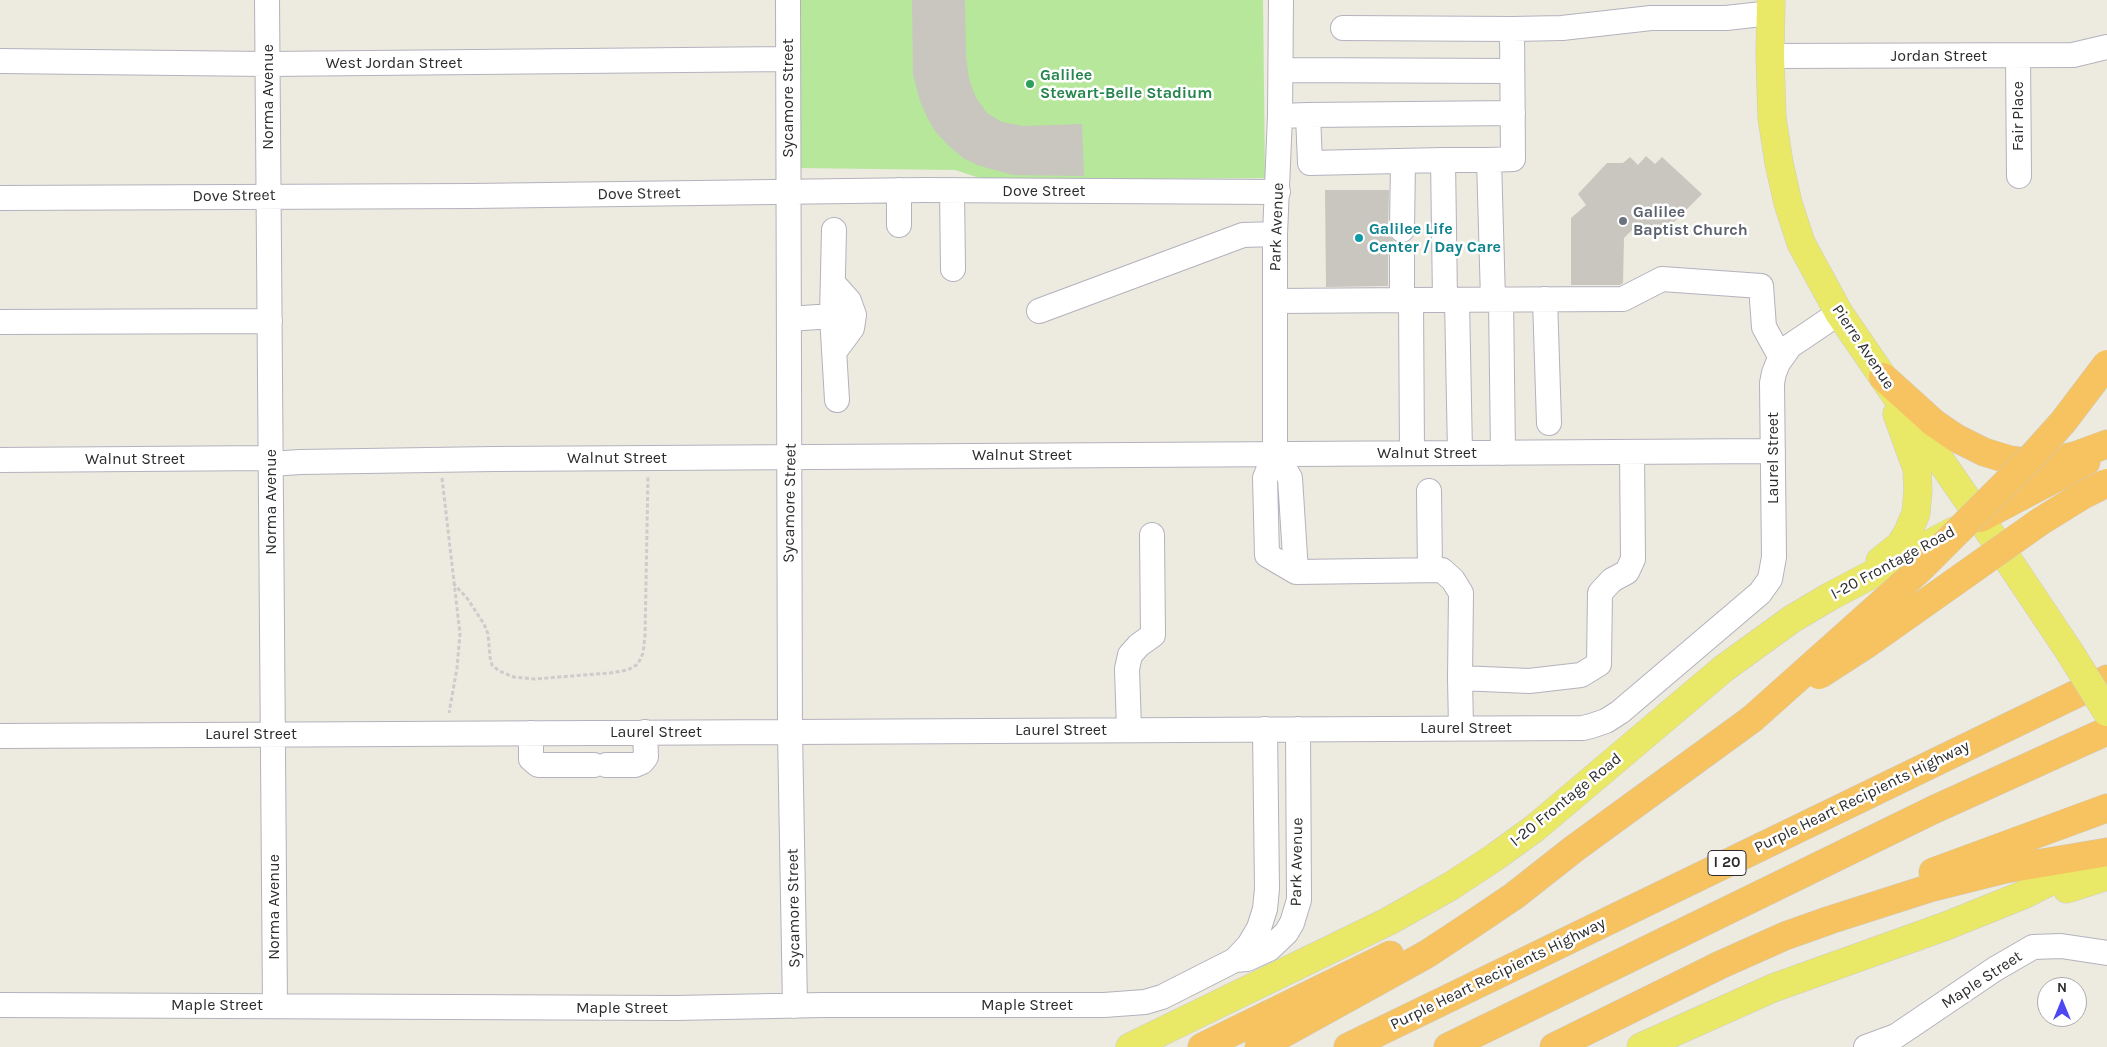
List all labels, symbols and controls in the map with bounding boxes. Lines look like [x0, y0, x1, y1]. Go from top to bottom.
street label: Sycamore Street [778, 38, 798, 158]
street label: Norma Avenue [258, 44, 278, 150]
street label: Jordan Street [1891, 46, 1987, 66]
street label: West Jordan Street [326, 53, 462, 73]
place label: Galilee Stewart-Belle Stadium [1040, 65, 1212, 103]
marker: Galilee Stewart-Belle Stadium [1024, 78, 1036, 90]
street label: Fair Place [2008, 81, 2028, 151]
street label: Dove Street [1002, 181, 1086, 201]
street label: Park Avenue [1266, 182, 1288, 272]
street label: Dove Street [597, 184, 681, 204]
street label: Dove Street [192, 186, 276, 206]
place label: Galilee Baptist Church [1633, 202, 1748, 240]
marker: Galilee Baptist Church [1617, 215, 1629, 227]
place label: Galilee Life Center / Day Care [1369, 219, 1501, 257]
marker: Galilee Life Center / Day Care [1353, 232, 1365, 244]
street label: Pierre Avenue [1828, 301, 1898, 393]
street label: Laurel Street [1763, 412, 1783, 504]
street label: Sycamore Street [779, 443, 801, 563]
street label: Walnut Street [1377, 443, 1477, 463]
street label: Walnut Street [972, 445, 1072, 465]
street label: Walnut Street [567, 448, 667, 468]
street label: Walnut Street [85, 449, 185, 469]
street label: Norma Avenue [261, 449, 281, 555]
street label: I-20 Frontage Road [1828, 522, 1958, 604]
street label: Laurel Street [1420, 718, 1512, 738]
street label: Laurel Street [1015, 720, 1107, 740]
street label: Laurel Street [610, 722, 702, 742]
street label: Laurel Street [205, 724, 297, 744]
street label: Purple Heart Recipients Highway [1751, 736, 1973, 858]
street label: I-20 Frontage Road [1506, 749, 1626, 851]
street label: Park Avenue [1287, 817, 1307, 907]
street label: Sycamore Street [783, 848, 805, 968]
road number: I 20 [1708, 850, 1746, 876]
street label: Norma Avenue [264, 854, 284, 960]
street label: Purple Heart Recipients Highway [1387, 913, 1609, 1035]
street label: Maple Street [1938, 947, 2026, 1013]
north arrow [2037, 977, 2087, 1027]
text: N [2057, 979, 2067, 996]
street label: Maple Street [171, 995, 263, 1015]
street label: Maple Street [981, 995, 1073, 1015]
street label: Maple Street [576, 998, 668, 1018]

